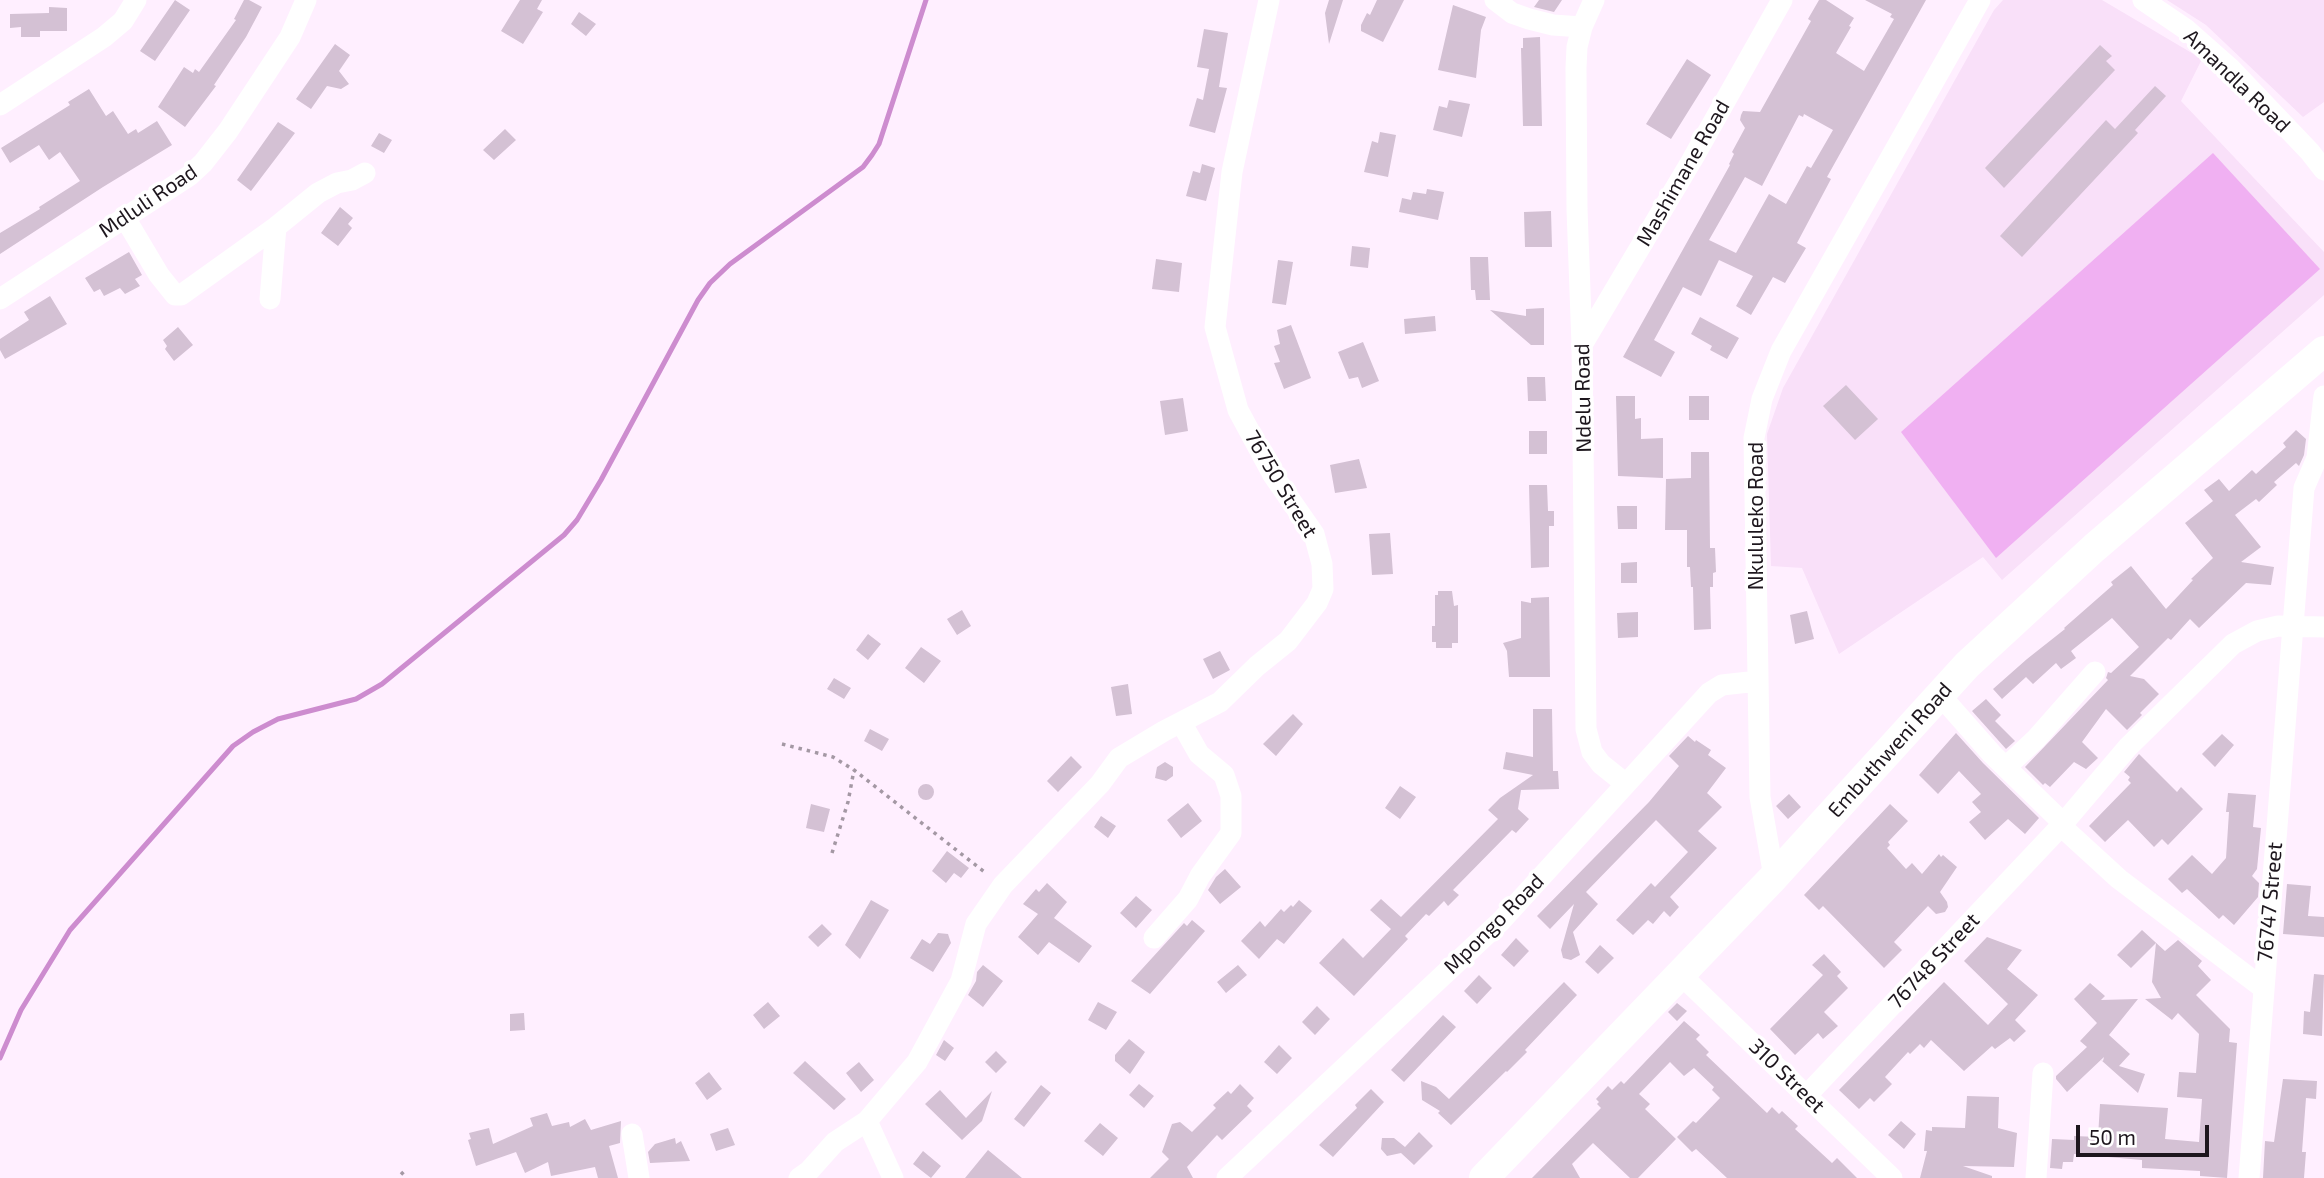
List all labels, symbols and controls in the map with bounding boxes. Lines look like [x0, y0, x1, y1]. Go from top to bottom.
street label: Amandla Road [2179, 24, 2295, 138]
street label: Mashimane Road [1631, 95, 1735, 251]
street label: Mdluli Road [94, 159, 202, 243]
street label: Ndelu Road [1569, 343, 1597, 453]
street label: 76750 Street [1239, 426, 1323, 542]
street label: Nkululeko Road [1743, 442, 1769, 590]
street label: Embuthweni Road [1823, 677, 1957, 823]
street label: 76747 Street [2252, 841, 2288, 963]
street label: Mpongo Road [1439, 869, 1549, 979]
street label: 76748 Street [1883, 908, 1985, 1014]
street label: 310 Street [1744, 1034, 1830, 1118]
scale bar [2079, 1112, 2212, 1156]
text: 50 m [2089, 1124, 2136, 1149]

